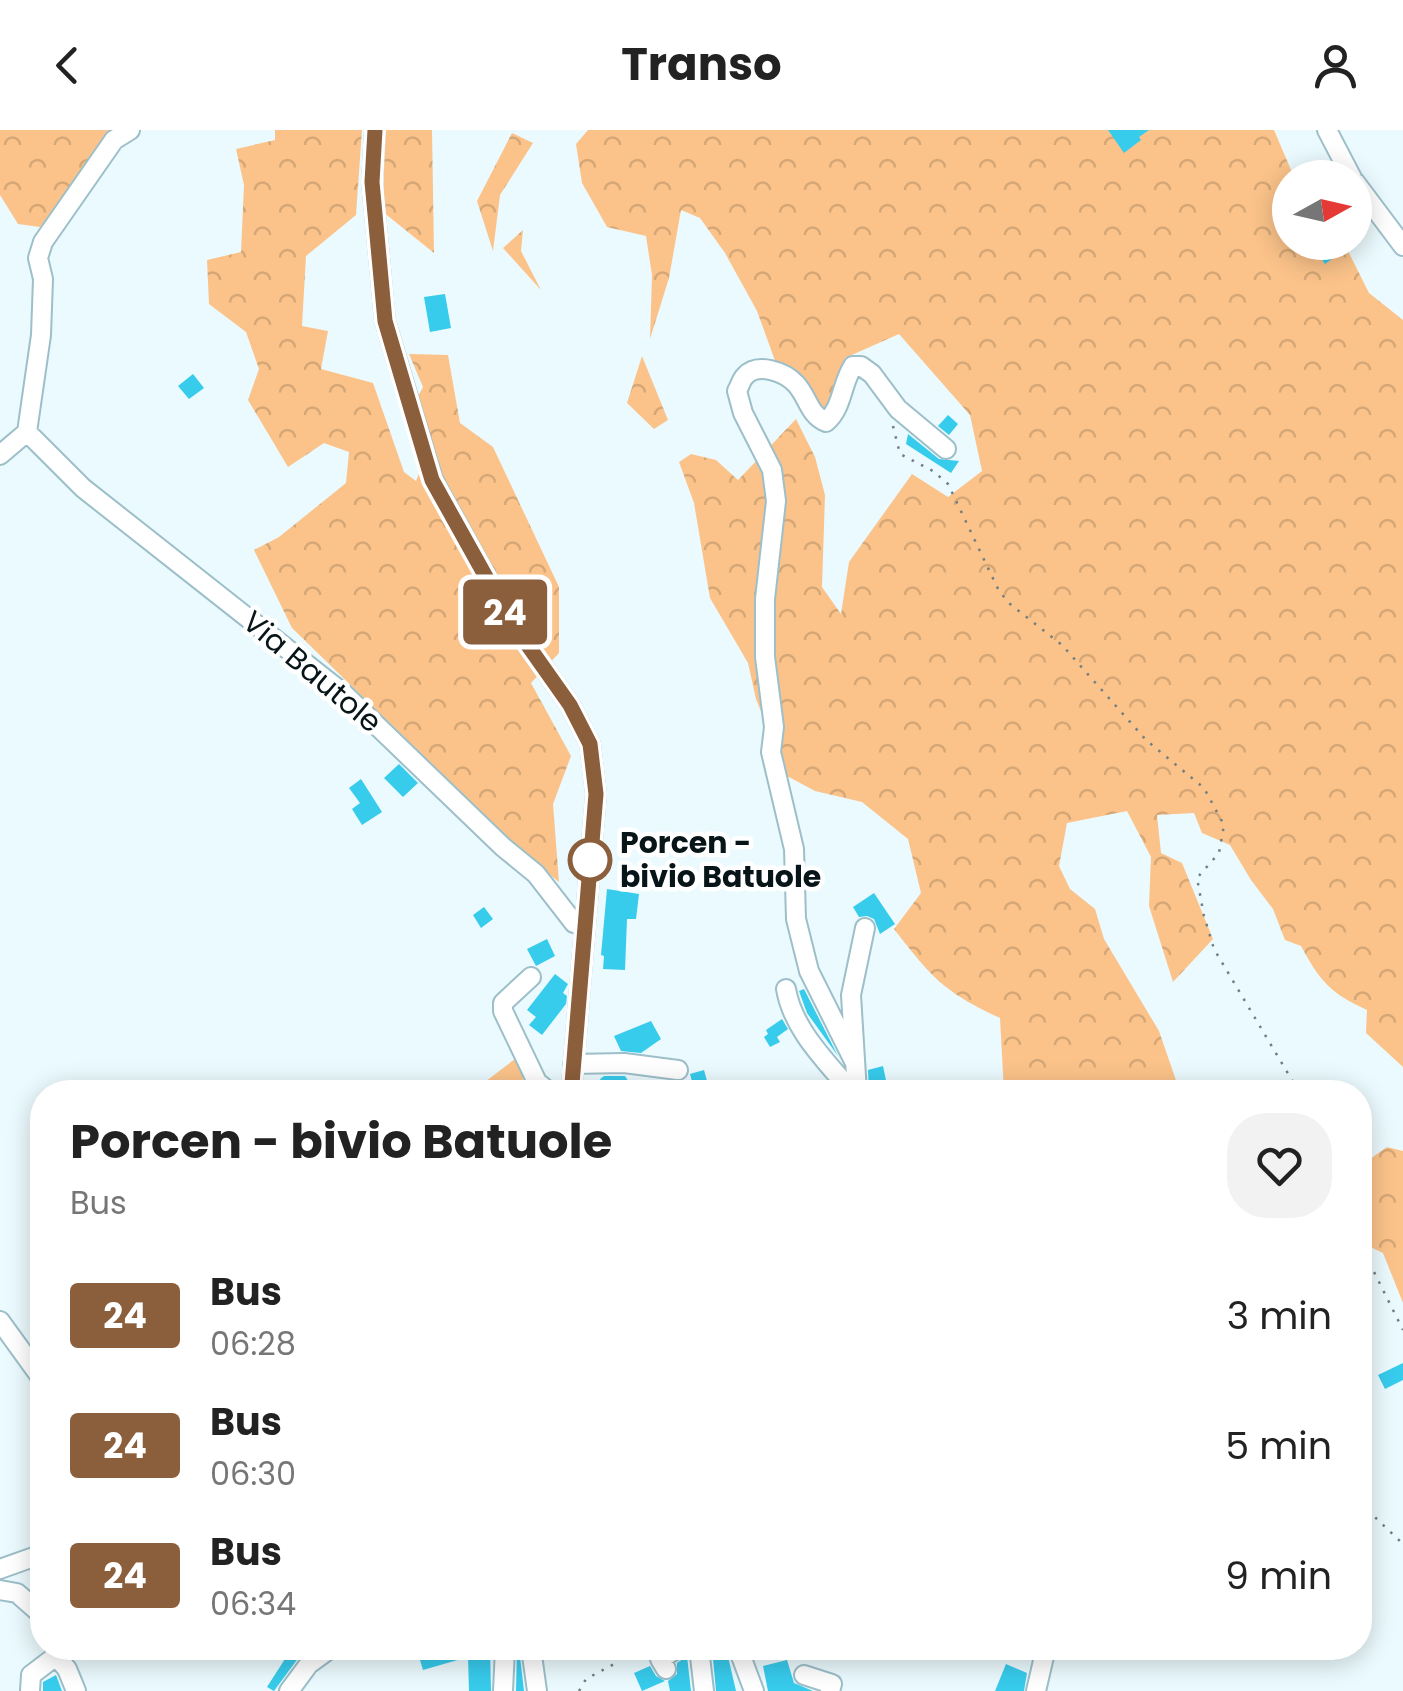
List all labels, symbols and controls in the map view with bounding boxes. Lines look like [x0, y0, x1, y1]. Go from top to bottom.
text: Transo [621, 33, 782, 96]
icon: back [40, 38, 95, 93]
icon: person [1308, 38, 1363, 93]
north arrow [1272, 160, 1372, 260]
map controls [1272, 160, 1372, 260]
line badge: 24 [460, 580, 550, 644]
text: 24 [483, 588, 527, 637]
street label: Via Bautole [233, 601, 391, 743]
place label: Porcen - bivio Batuole [620, 821, 821, 898]
marker: Porcen - bivio Batuole [569, 839, 611, 881]
text: Porcen - bivio Batuole [70, 1108, 612, 1175]
button: heart [1227, 1113, 1332, 1218]
text: Bus [70, 1180, 127, 1225]
text: Bus [210, 1265, 282, 1318]
text: 3 min [1227, 1289, 1332, 1342]
text: 24 [103, 1291, 147, 1340]
text: 06:28 [210, 1321, 296, 1366]
text: Bus [210, 1395, 282, 1448]
text: 5 min [1225, 1419, 1332, 1472]
text: 24 [103, 1421, 147, 1470]
text: 06:30 [210, 1451, 296, 1496]
text: Bus [210, 1525, 282, 1578]
text: 9 min [1225, 1549, 1332, 1602]
text: 24 [103, 1551, 147, 1600]
text: 06:34 [210, 1581, 296, 1626]

